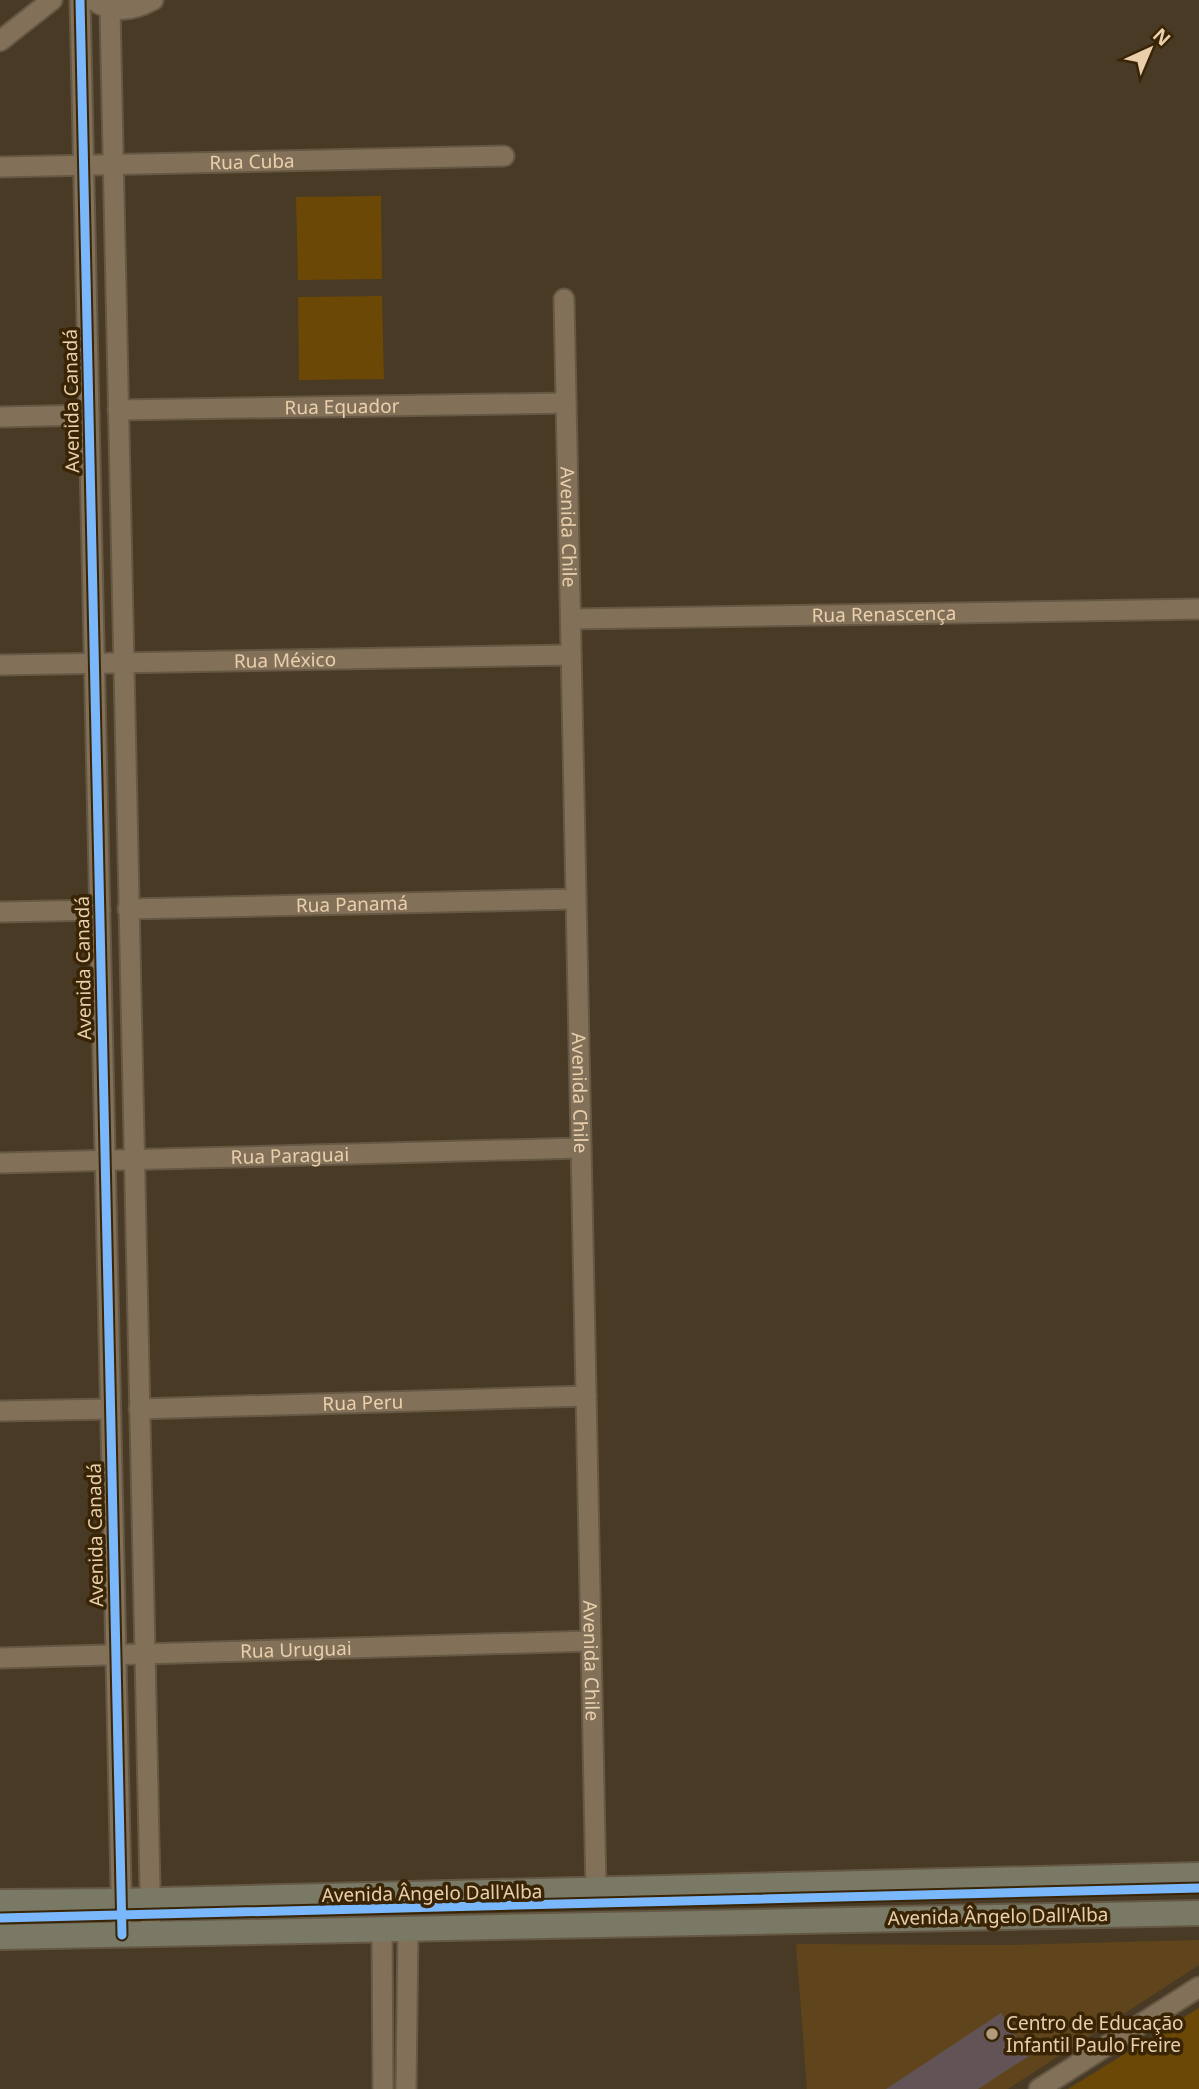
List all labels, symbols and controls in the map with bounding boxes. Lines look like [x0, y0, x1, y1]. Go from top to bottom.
north arrow [1115, 14, 1185, 84]
text: N [1147, 22, 1176, 51]
street label: Rua Cuba [209, 148, 295, 175]
street label: Avenida Canadá [57, 329, 85, 473]
street label: Rua Equador [284, 393, 400, 420]
street label: Avenida Chile [554, 466, 583, 588]
street label: Rua Renascença [811, 600, 956, 628]
street label: Rua México [234, 646, 336, 674]
street label: Rua Panamá [296, 890, 408, 918]
street label: Avenida Canadá [69, 896, 97, 1040]
street label: Avenida Chile [566, 1032, 594, 1153]
street label: Rua Paraguai [230, 1141, 349, 1170]
street label: Rua Peru [322, 1388, 404, 1417]
street label: Avenida Canadá [81, 1463, 109, 1607]
street label: Avenida Chile [577, 1600, 606, 1721]
street label: Rua Uruguai [240, 1635, 352, 1664]
street label: Avenida Ângelo Dall'Alba [321, 1878, 543, 1908]
street label: Avenida Ângelo Dall'Alba [887, 1901, 1109, 1931]
place label: Centro de Educação Infantil Paulo Freire [1006, 2010, 1184, 2058]
marker: Centro de Educação Infantil Paulo Freire [984, 2026, 1000, 2042]

